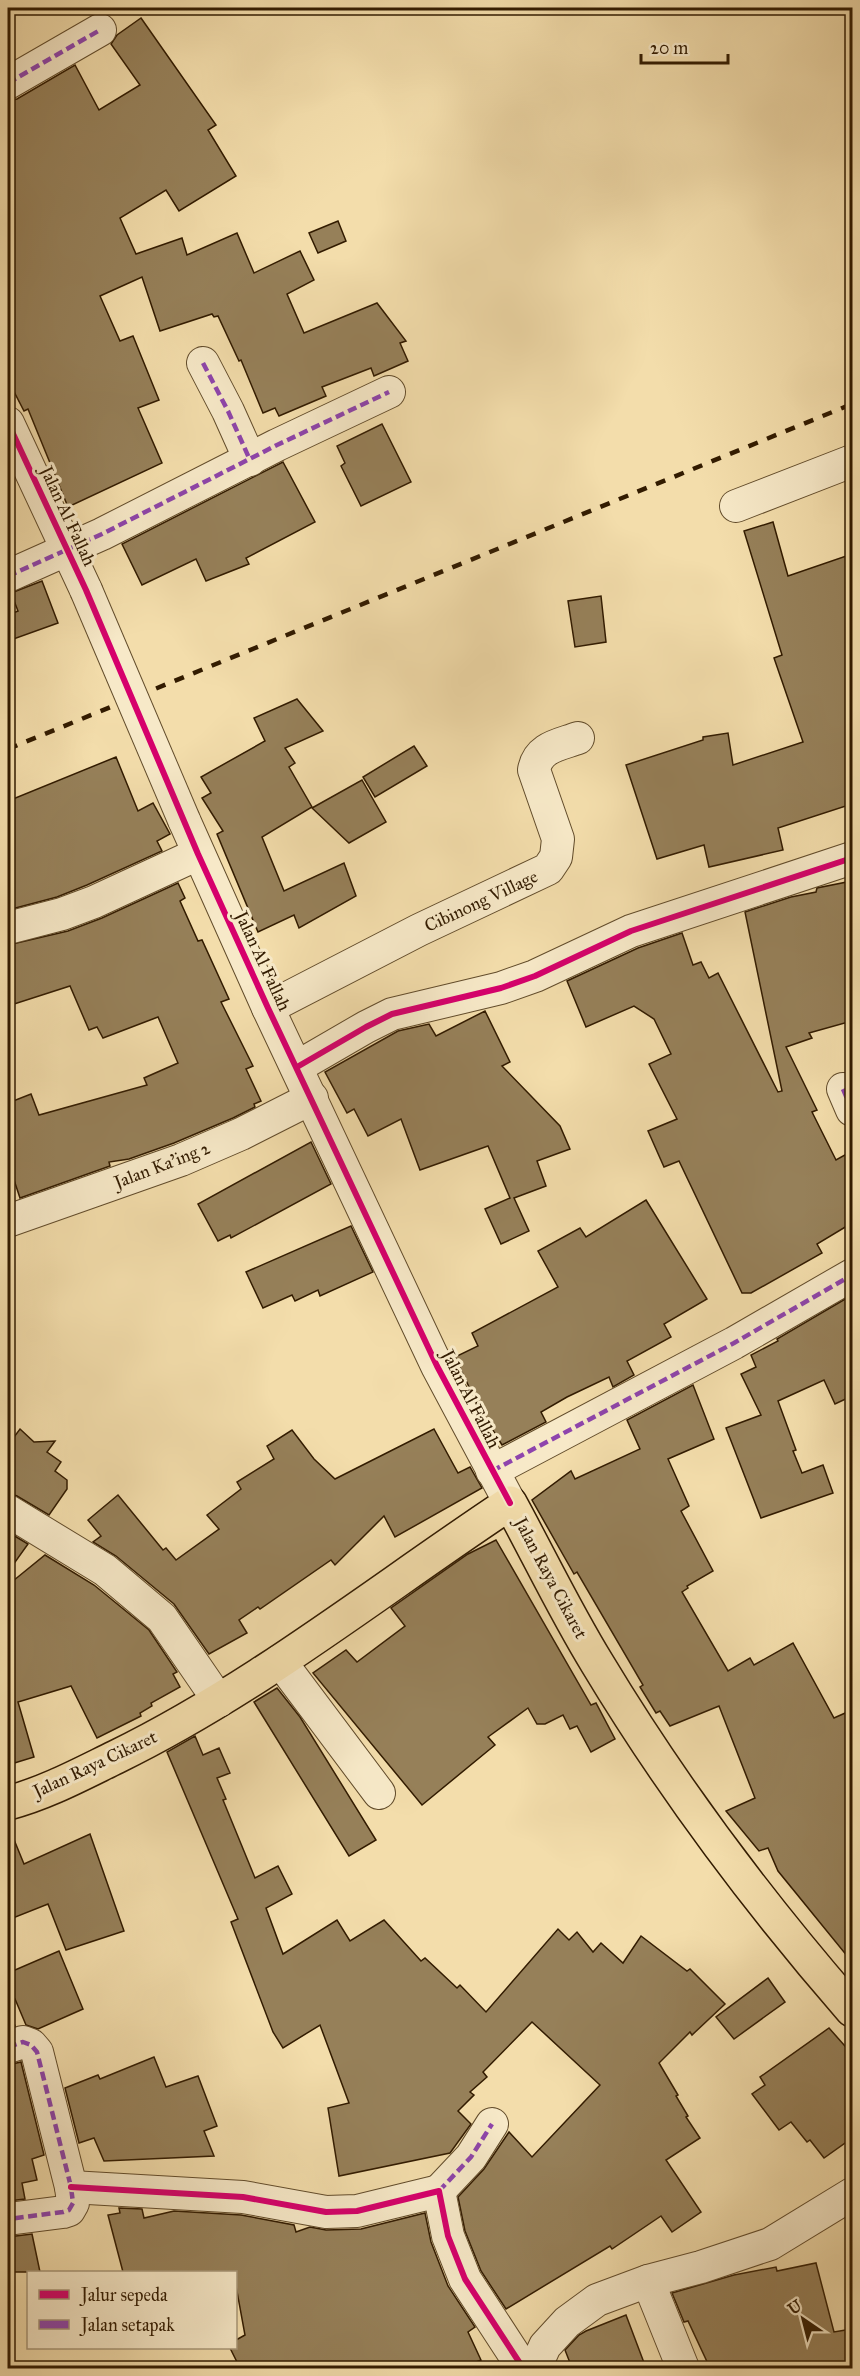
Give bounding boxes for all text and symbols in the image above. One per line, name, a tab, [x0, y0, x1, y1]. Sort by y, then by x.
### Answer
scale bar	[641, 27, 728, 65]
text: 20 m	[650, 37, 688, 59]
street label: Jalan Al Fallah	[34, 461, 101, 570]
street label: Cibinong Village	[421, 865, 542, 938]
street label: Jalan Al Fallah	[229, 906, 296, 1015]
street label: Jalan Ka'ing 2	[109, 1137, 214, 1195]
street label: Jalan Al Fallah	[435, 1344, 505, 1452]
street label: Jalan Raya Cikaret	[508, 1512, 592, 1643]
street label: Jalan Raya Cikaret	[28, 1725, 161, 1804]
legend	[27, 2271, 237, 2349]
text: Jalur sepeda	[79, 2284, 168, 2307]
north arrow	[773, 2289, 833, 2349]
text: U	[784, 2296, 806, 2319]
text: Jalan setapak	[79, 2314, 175, 2337]

